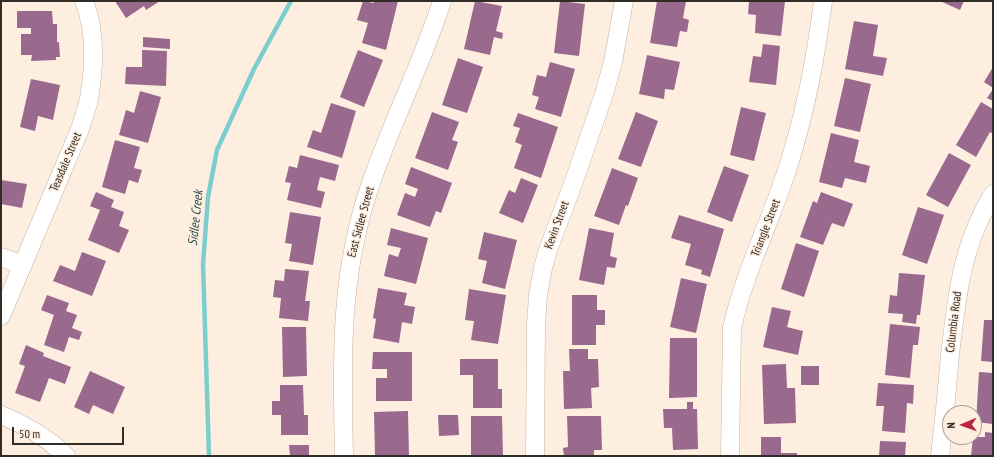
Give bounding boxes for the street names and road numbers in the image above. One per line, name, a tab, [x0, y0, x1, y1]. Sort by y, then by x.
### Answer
street label: Teasdale Street	[47, 130, 85, 194]
street label: East Sidlee Street	[345, 185, 377, 259]
street label: Triangle Street	[748, 197, 784, 259]
street label: Kevin Street	[542, 199, 572, 251]
street label: Columbia Road	[943, 290, 965, 354]

